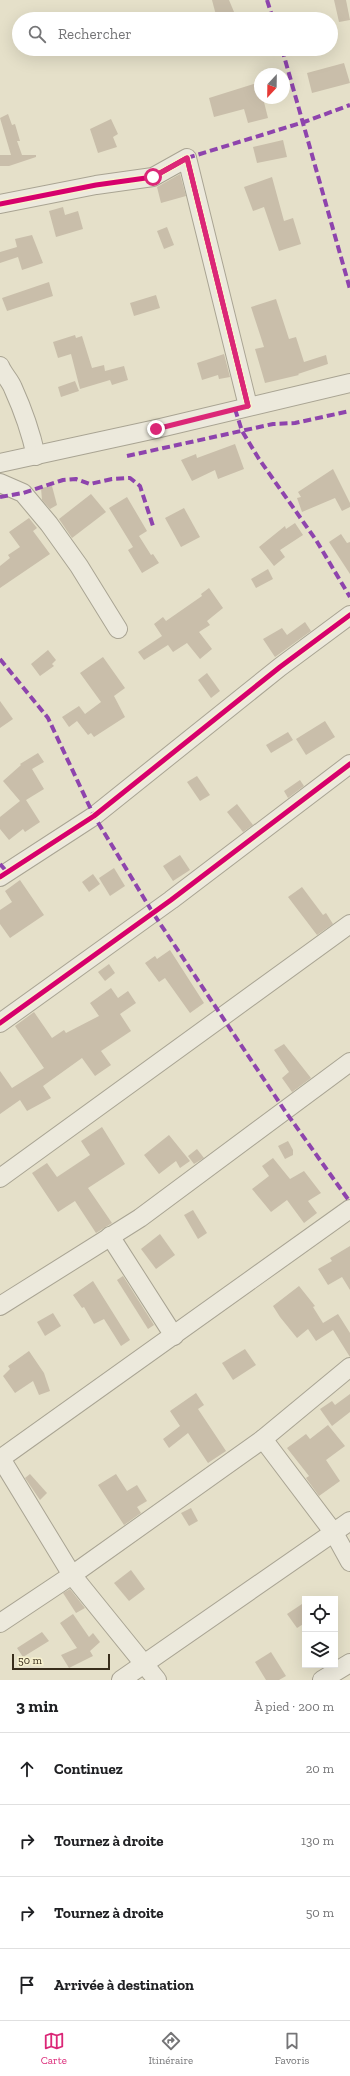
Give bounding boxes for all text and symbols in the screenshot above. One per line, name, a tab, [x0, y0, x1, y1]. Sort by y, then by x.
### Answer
search box	[12, 12, 338, 56]
icon: search	[26, 23, 48, 45]
text: Rechercher	[58, 25, 132, 43]
north arrow	[254, 68, 290, 104]
route start	[144, 168, 162, 186]
route end	[147, 420, 165, 438]
map controls	[302, 1596, 338, 1668]
button: locate	[302, 1596, 338, 1632]
button: layers	[302, 1632, 338, 1668]
scale bar	[12, 1652, 110, 1671]
text: 50 m	[18, 1654, 42, 1667]
text: 3 min	[16, 1696, 58, 1716]
text: À pied · 200 m	[254, 1699, 334, 1714]
icon: ahead	[16, 1758, 38, 1780]
text: Continuez	[54, 1760, 123, 1778]
text: 20 m	[306, 1761, 334, 1776]
icon: right	[16, 1830, 38, 1852]
text: Tournez à droite	[54, 1832, 164, 1850]
text: 130 m	[301, 1833, 334, 1848]
icon: right	[16, 1902, 38, 1924]
text: Tournez à droite	[54, 1904, 164, 1922]
text: 50 m	[306, 1905, 334, 1920]
icon: arrive	[16, 1974, 38, 1996]
text: Arrivée à destination	[54, 1976, 194, 1994]
tab: Carte	[41, 2030, 67, 2067]
tab: Itinéraire	[148, 2030, 193, 2067]
tab: Favoris	[275, 2030, 309, 2067]

